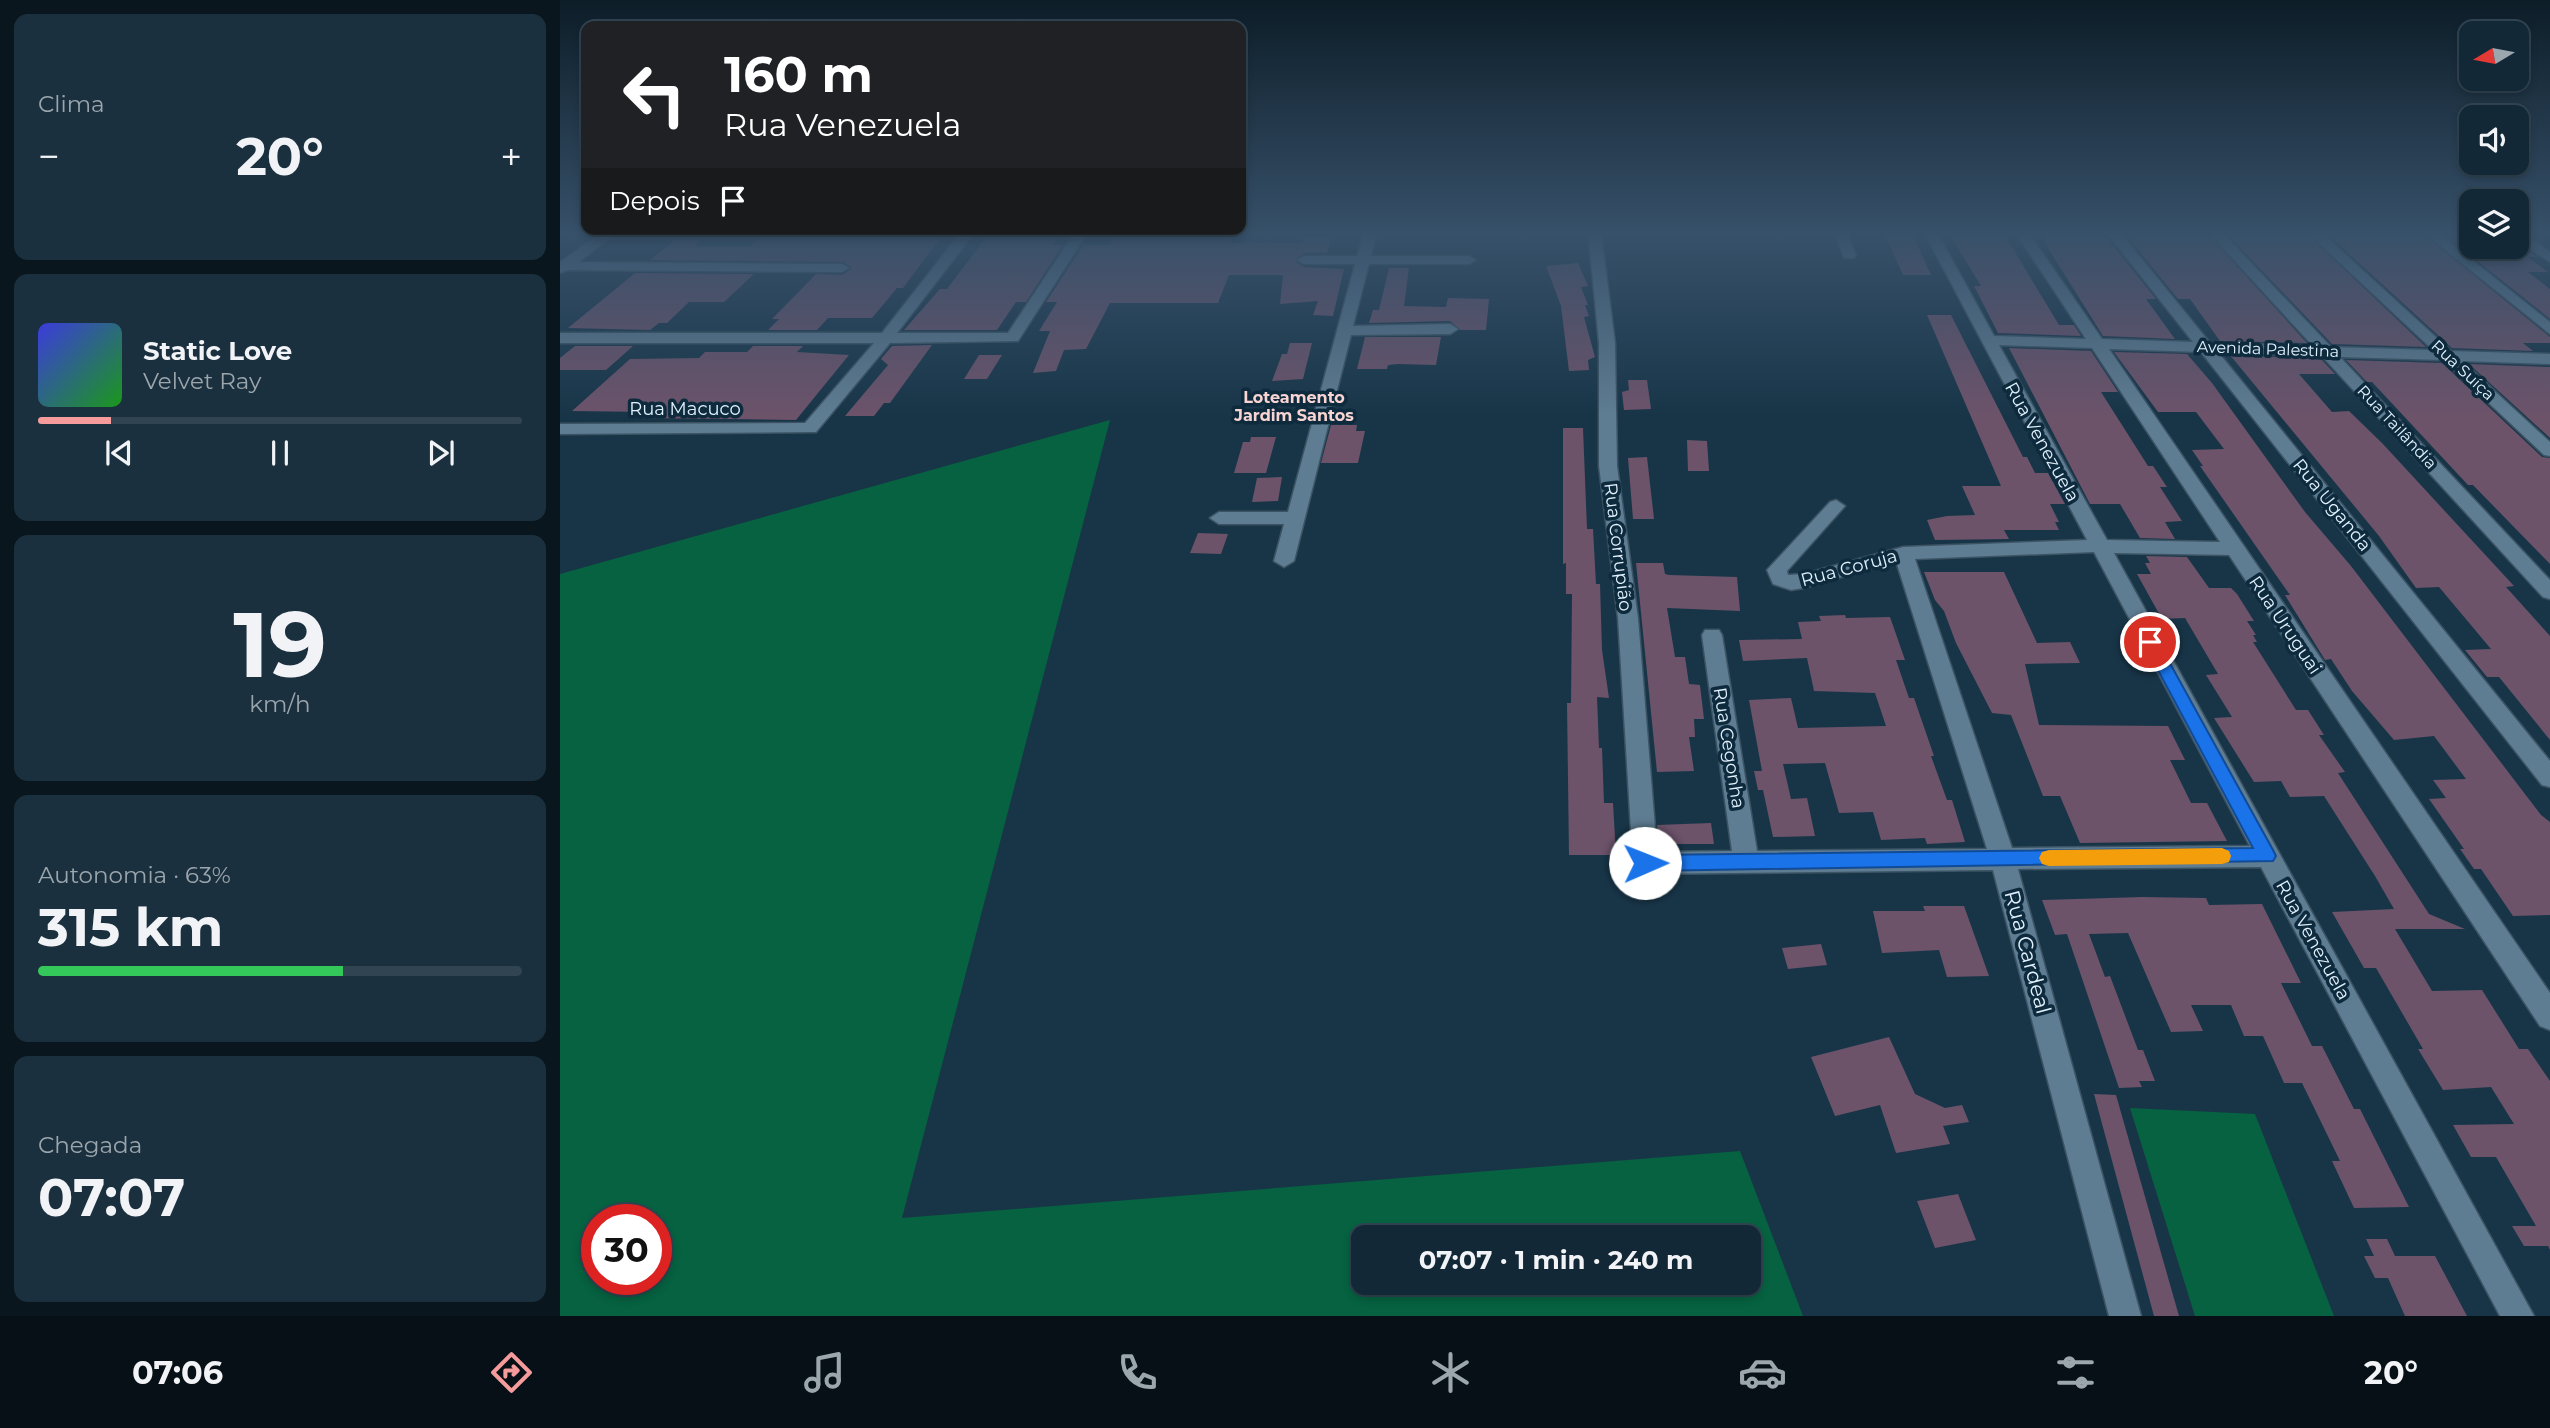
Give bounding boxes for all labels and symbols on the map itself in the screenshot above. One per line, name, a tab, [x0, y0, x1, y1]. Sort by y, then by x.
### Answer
north arrow	[2459, 21, 2529, 91]
street label: Rua Suíça	[2428, 336, 2498, 404]
street label: Avenida Palestina	[2197, 337, 2339, 361]
street label: Rua Venezuela	[2000, 378, 2084, 506]
street label: Rua Tailândia	[2353, 381, 2441, 473]
district label: Loteamento Jardim Santos	[1233, 388, 1354, 425]
street label: Rua Macuco	[629, 398, 741, 420]
street label: Rua Uganda	[2288, 454, 2376, 556]
street label: Rua Corrupião	[1599, 481, 1637, 613]
street label: Rua Coruja	[1798, 545, 1900, 591]
street label: Rua Uruguai	[2244, 572, 2326, 678]
pin	[2120, 612, 2180, 672]
street label: Rua Cegonha	[1709, 686, 1749, 810]
position arrow	[1608, 826, 1682, 900]
street label: Rua Venezuela	[2271, 876, 2355, 1004]
street label: Rua Cardeal	[1999, 887, 2057, 1017]
speed limit sign: 30	[581, 1204, 672, 1295]

